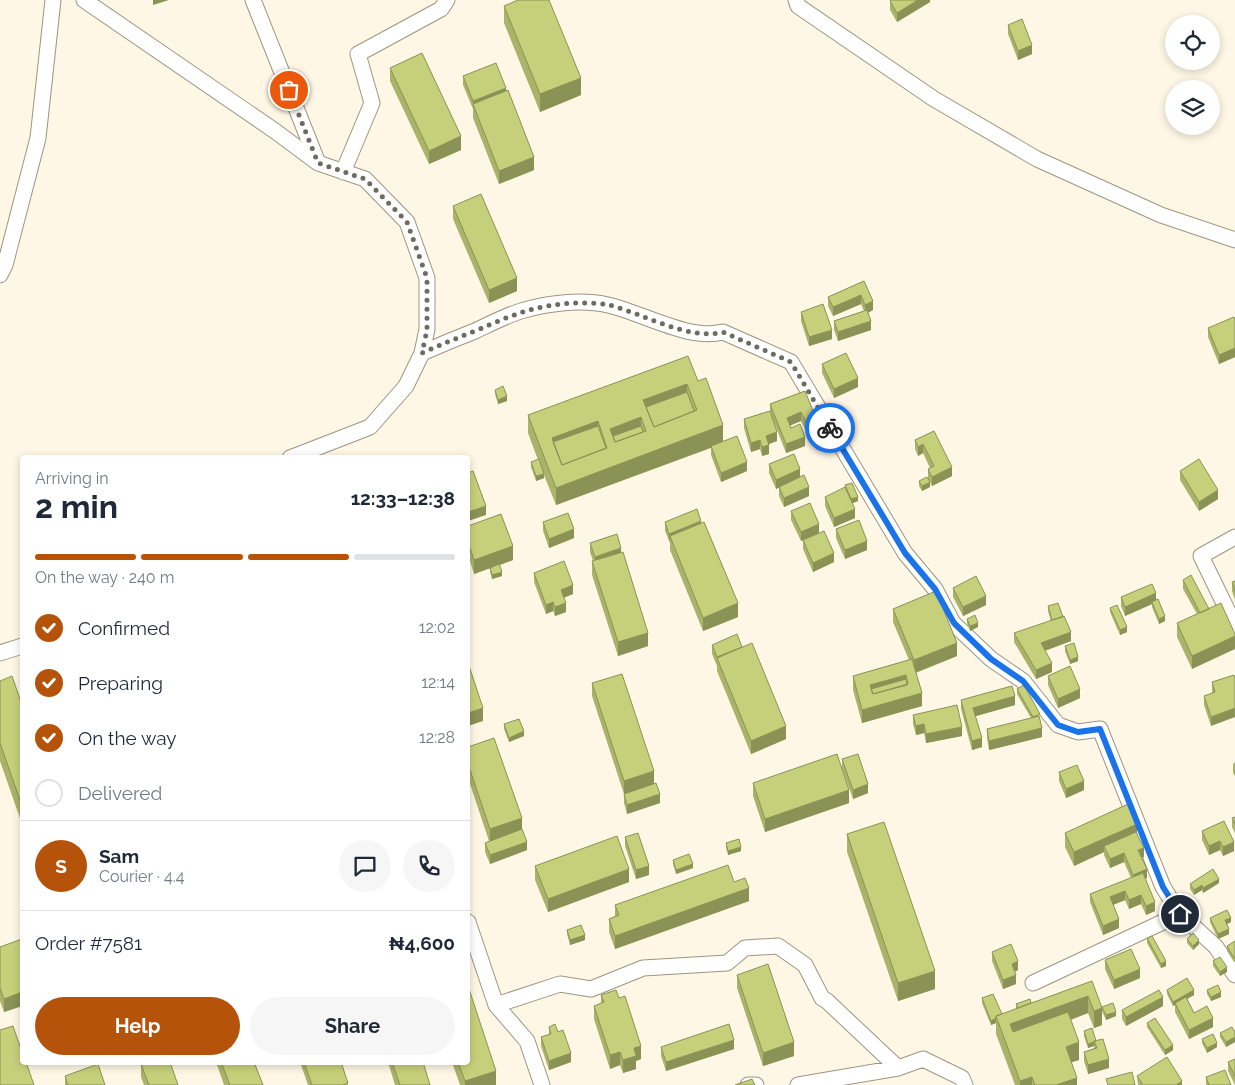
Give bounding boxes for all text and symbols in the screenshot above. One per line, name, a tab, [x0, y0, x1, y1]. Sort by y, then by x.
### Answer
map controls	[1165, 15, 1220, 135]
button: locate	[1165, 15, 1220, 70]
pin	[268, 69, 310, 111]
icon: bag	[275, 76, 303, 104]
button: layers	[1165, 80, 1220, 135]
courier	[805, 403, 855, 453]
icon: bike	[816, 414, 844, 442]
text: Arriving in	[35, 469, 109, 488]
text: 12:33–12:38	[351, 487, 455, 509]
text: 2 min	[35, 488, 118, 525]
text: On the way · 240 m	[35, 568, 174, 587]
icon: check	[35, 614, 63, 642]
text: Confirmed	[78, 617, 170, 639]
text: 12:02	[419, 618, 455, 637]
icon: check	[35, 669, 63, 697]
text: Preparing	[78, 672, 163, 694]
text: 12:14	[421, 673, 455, 692]
icon: check	[35, 724, 63, 752]
text: On the way	[78, 727, 177, 749]
text: 12:28	[419, 728, 455, 747]
text: Delivered	[78, 782, 162, 804]
button: chat	[339, 840, 391, 892]
button: phone	[403, 840, 455, 892]
text: Sam	[99, 845, 139, 867]
text: S	[55, 855, 67, 877]
text: Courier · 4.4	[99, 867, 184, 886]
pin	[1159, 893, 1201, 935]
icon: home	[1166, 900, 1194, 928]
text: Order #7581	[35, 932, 142, 954]
text: ₦4,600	[389, 932, 455, 954]
button: Help	[35, 997, 240, 1055]
button: Share	[250, 997, 455, 1055]

